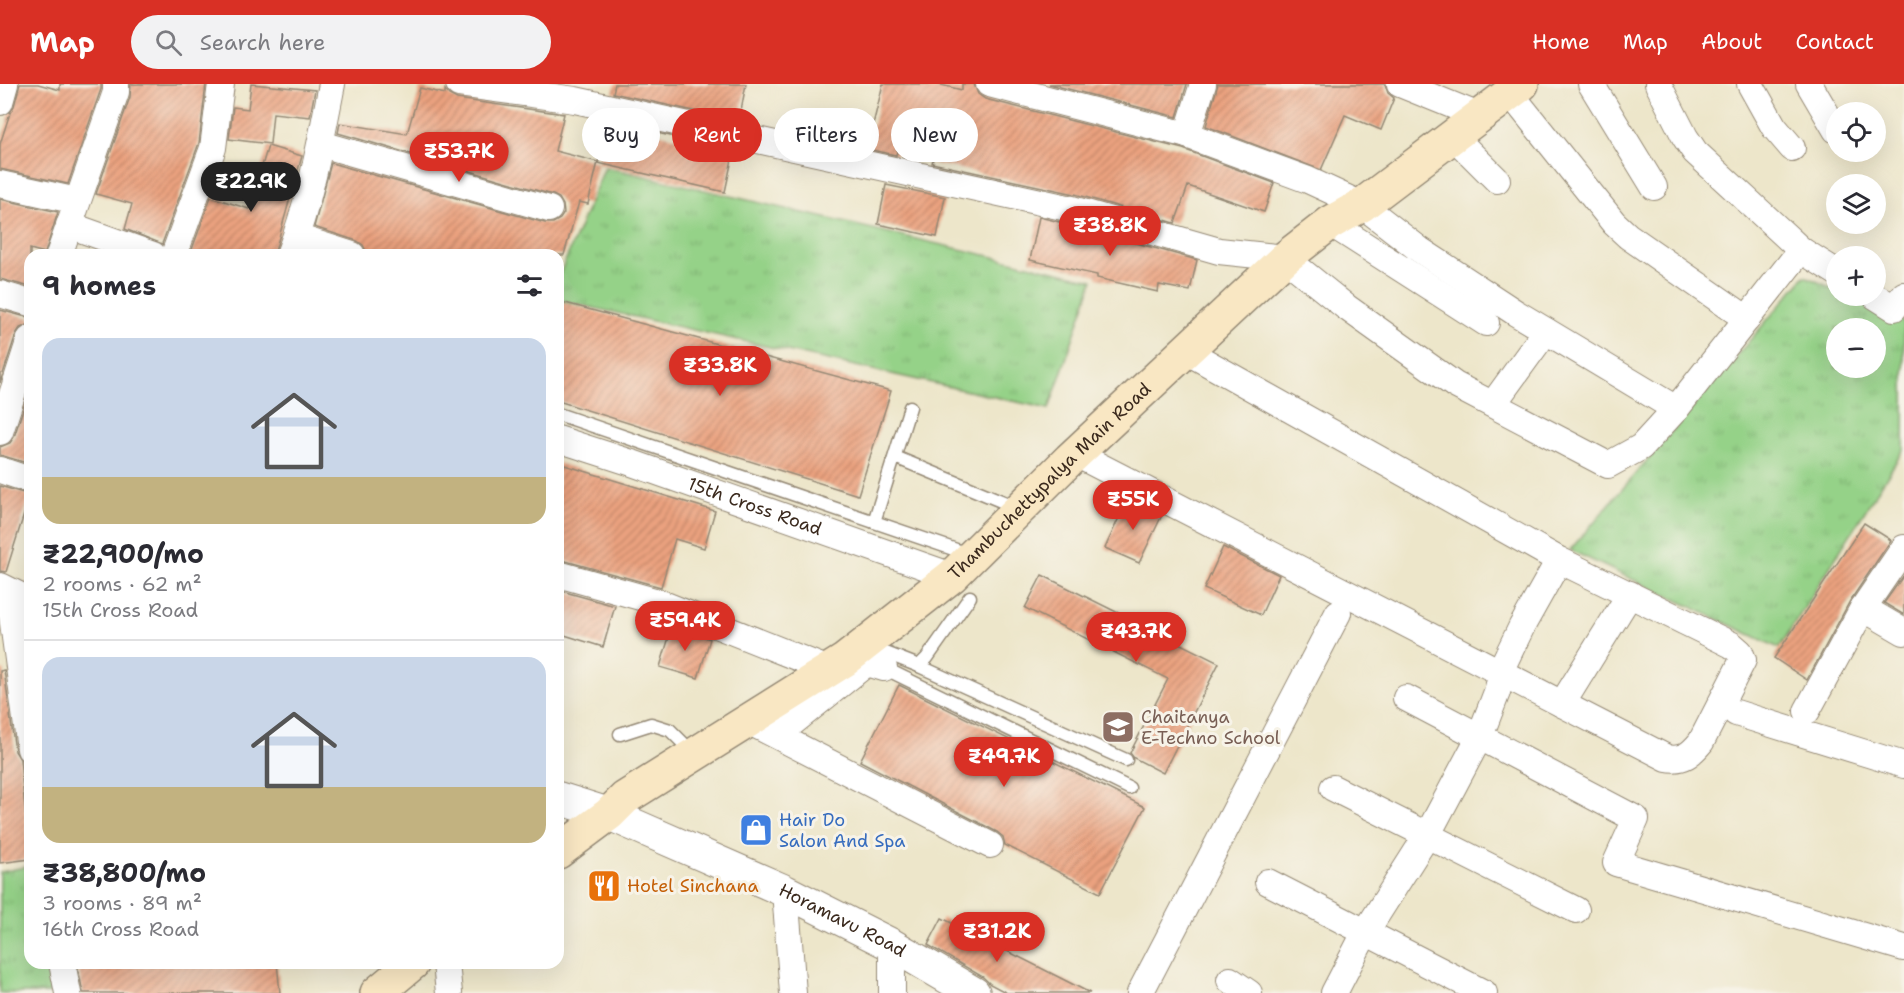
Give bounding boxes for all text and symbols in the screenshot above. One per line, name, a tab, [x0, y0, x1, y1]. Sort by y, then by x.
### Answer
search box	[131, 15, 551, 69]
text: Map	[30, 23, 95, 61]
icon: search	[152, 26, 185, 59]
text: Search here	[200, 28, 325, 57]
text: Home	[1532, 28, 1590, 56]
text: Map	[1623, 28, 1668, 56]
text: About	[1701, 28, 1762, 56]
text: Contact	[1795, 28, 1874, 56]
map controls	[1826, 102, 1886, 378]
button: locate	[1826, 102, 1886, 162]
chip: Buy	[582, 108, 660, 162]
chip: Rent	[672, 108, 762, 162]
chip: Filters	[774, 108, 879, 162]
chip: New	[891, 108, 978, 162]
pin: ₹53.7K	[410, 132, 508, 183]
text: ₹53.7K	[424, 138, 494, 164]
pin: ₹22.9K	[202, 162, 300, 213]
text: ₹22.9K	[215, 168, 287, 194]
button: layers	[1826, 174, 1886, 234]
pin: ₹38.8K	[1061, 206, 1159, 257]
text: ₹38.8K	[1073, 212, 1147, 238]
button: +	[1826, 246, 1886, 306]
text: 9 homes	[42, 268, 156, 303]
icon: filters	[513, 269, 546, 302]
button: −	[1826, 318, 1886, 378]
pin: ₹33.8K	[671, 346, 769, 397]
text: ₹33.8K	[683, 352, 757, 378]
icon: home	[240, 377, 348, 485]
street label: Thambuchettypalya Main Road	[943, 377, 1156, 585]
street label: 15th Cross Road	[684, 472, 825, 541]
pin: ₹55K	[1097, 480, 1169, 531]
text: ₹55K	[1107, 486, 1159, 512]
text: ₹22,900/mo	[42, 536, 204, 571]
text: 2 rooms · 62 m²	[42, 571, 202, 597]
text: 15th Cross Road	[42, 597, 198, 623]
pin: ₹59.4K	[636, 601, 734, 652]
text: ₹59.4K	[649, 607, 721, 633]
pin: ₹43.7K	[1087, 612, 1185, 663]
text: ₹43.7K	[1100, 618, 1172, 644]
icon: home	[240, 696, 348, 804]
place label: Chaitanya E-Techno School	[1141, 705, 1281, 750]
school or university icon: Chaitanya E-Techno School	[1100, 709, 1136, 745]
pin: ₹49.7K	[955, 737, 1053, 788]
text: ₹49.7K	[968, 743, 1040, 769]
place label: Hair Do Salon And Spa	[779, 808, 906, 853]
shop icon: Hair Do Salon And Spa	[738, 812, 774, 848]
text: ₹38,800/mo	[42, 855, 206, 890]
restaurant icon: Hotel Sinchana	[586, 868, 622, 904]
place label: Hotel Sinchana	[627, 874, 759, 898]
street label: Horamavu Road	[775, 878, 911, 963]
text: 3 rooms · 89 m²	[42, 890, 202, 916]
pin: ₹31.2K	[948, 912, 1046, 963]
text: 16th Cross Road	[42, 916, 199, 942]
text: ₹31.2K	[963, 918, 1031, 944]

